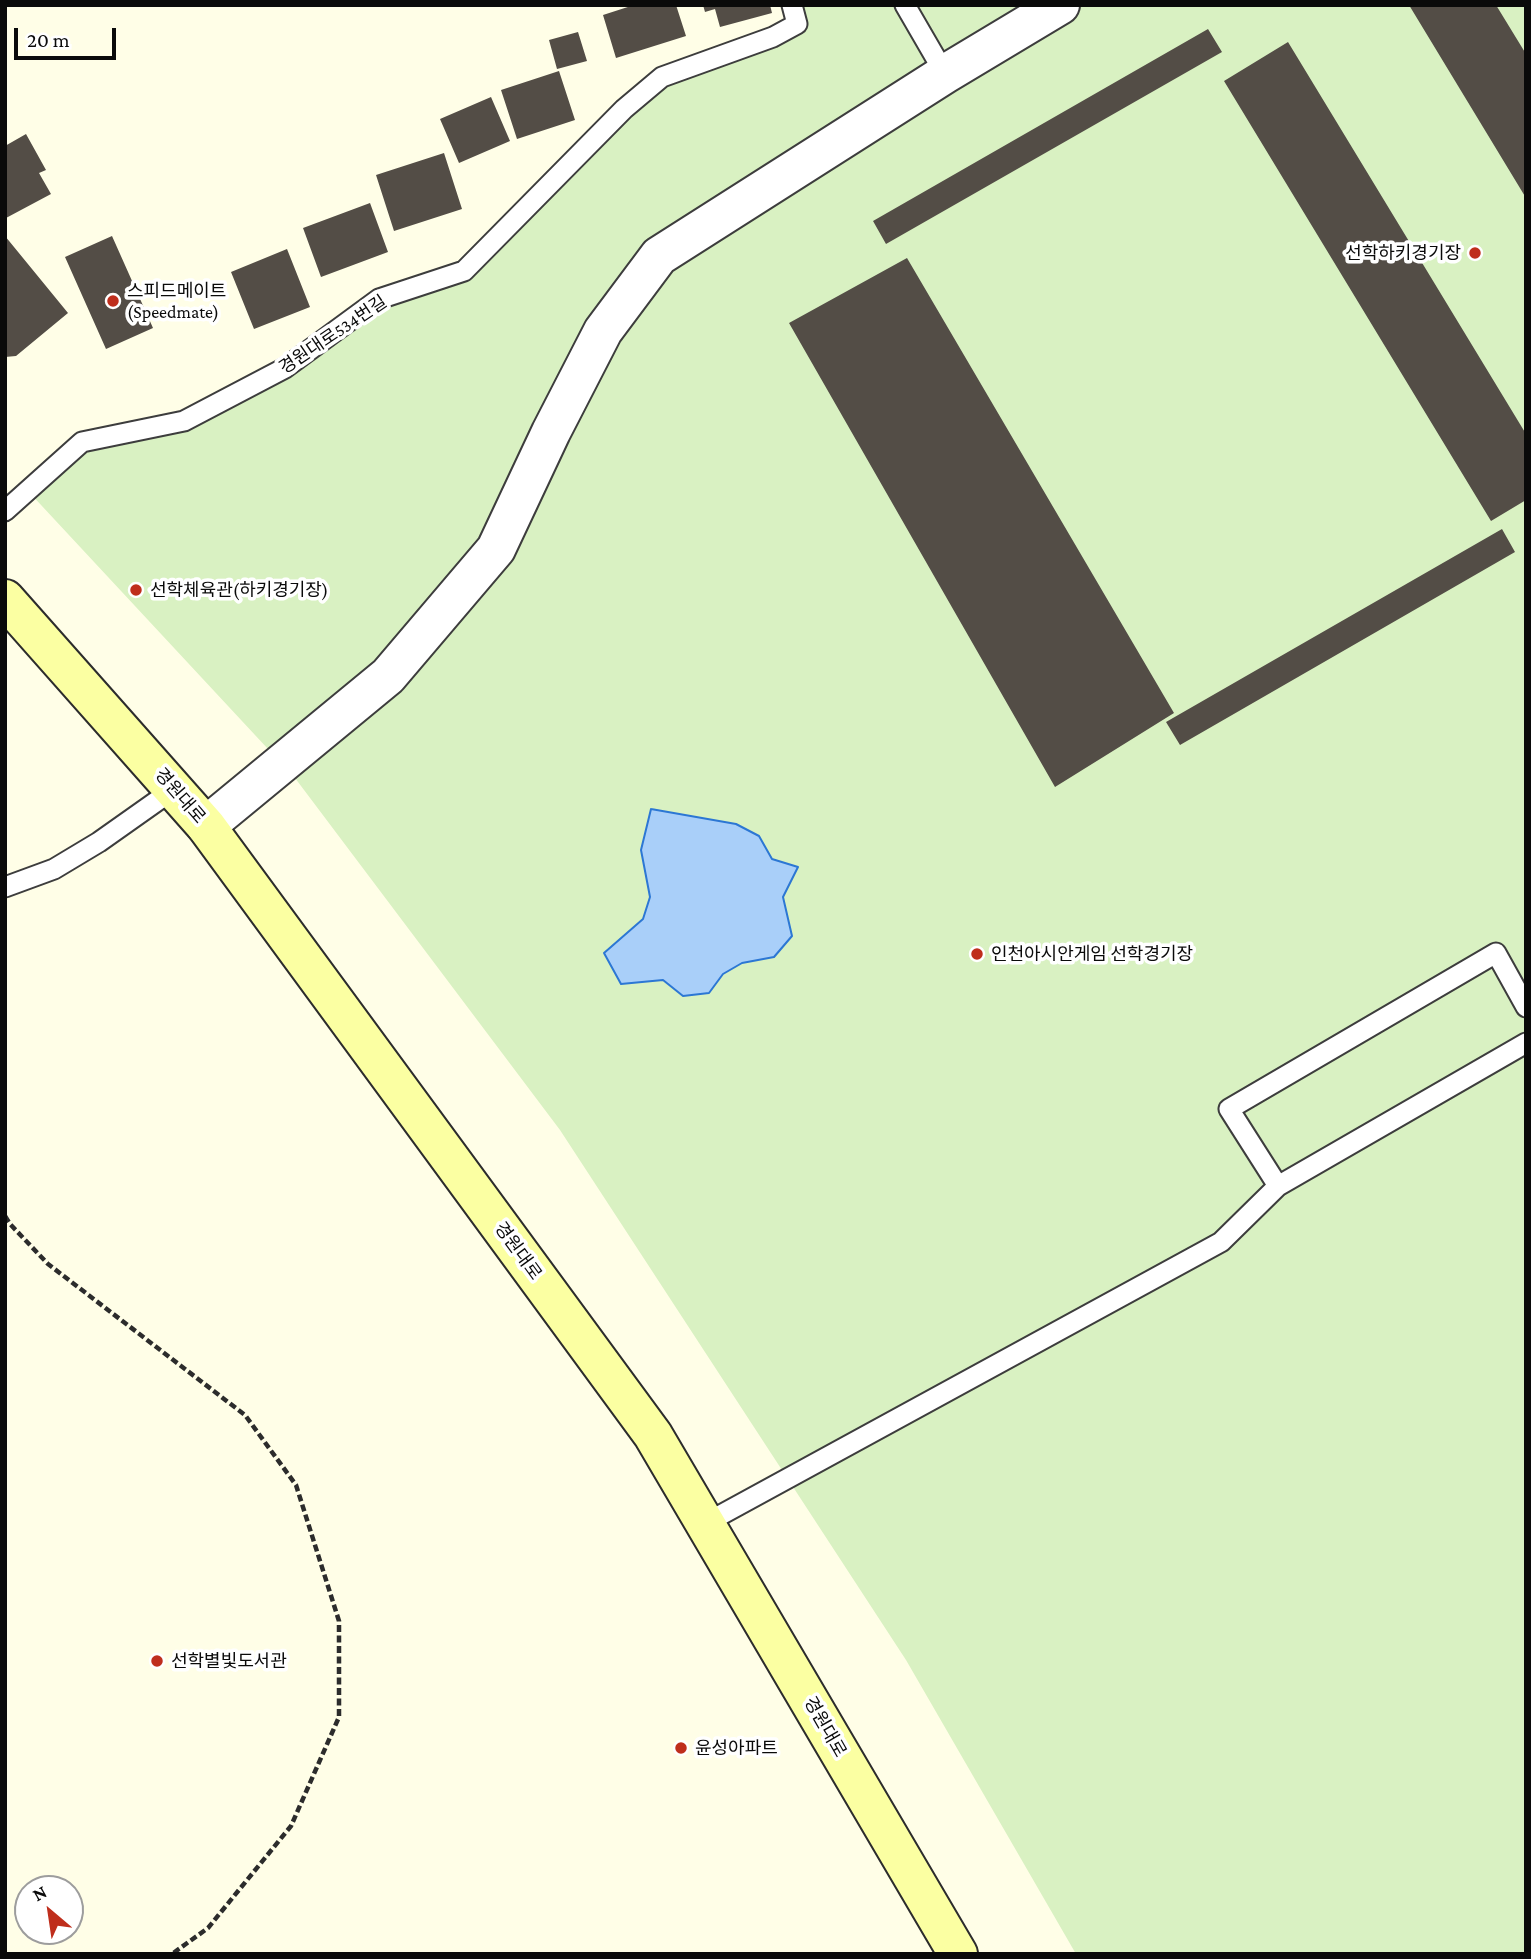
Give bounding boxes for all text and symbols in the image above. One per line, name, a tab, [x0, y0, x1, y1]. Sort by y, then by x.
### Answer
scale bar	[18, 14, 119, 58]
text: 20 m	[27, 28, 70, 52]
place label: 선학하키경기장	[1345, 242, 1461, 264]
marker: 선학하키경기장	[1467, 245, 1483, 261]
place label: 스피드메이트 (Speedmate)	[127, 280, 226, 322]
street label: 경원대로534번길	[275, 291, 391, 379]
marker: 스피드메이트 (Speedmate)	[105, 293, 121, 309]
place label: 선학체육관(하키경기장)	[150, 579, 328, 601]
marker: 선학체육관(하키경기장)	[128, 582, 144, 598]
street label: 경원대로	[150, 764, 210, 828]
place label: 인천아시안게임 선학경기장	[991, 943, 1193, 965]
marker: 인천아시안게임 선학경기장	[969, 946, 985, 962]
street label: 경원대로	[490, 1218, 546, 1284]
place label: 선학별빛도서관	[171, 1650, 287, 1672]
marker: 선학별빛도서관	[149, 1653, 165, 1669]
street label: 경원대로	[799, 1693, 851, 1761]
place label: 윤성아파트	[695, 1737, 778, 1759]
marker: 윤성아파트	[673, 1740, 689, 1756]
north arrow	[14, 1875, 84, 1945]
text: N	[29, 1881, 50, 1905]

